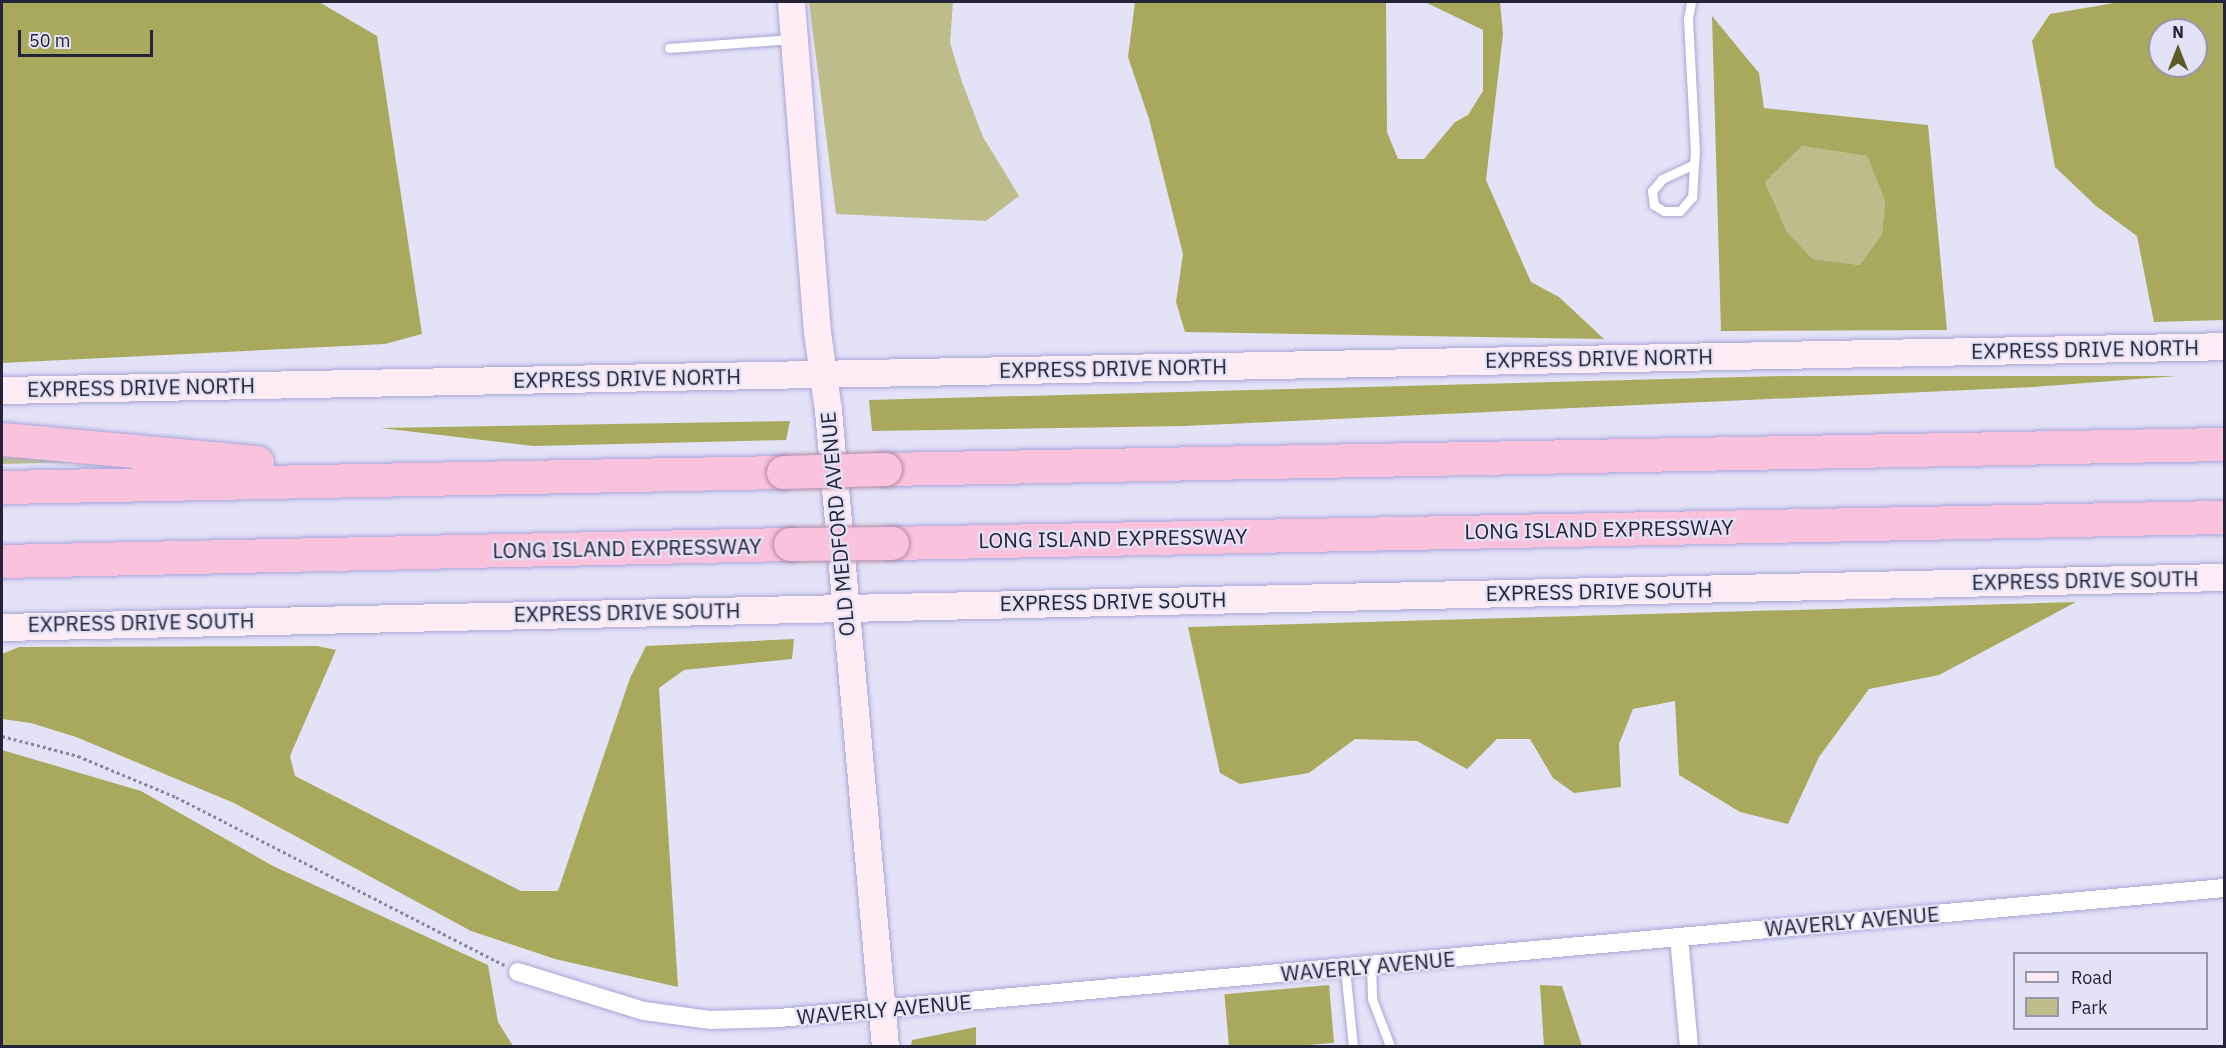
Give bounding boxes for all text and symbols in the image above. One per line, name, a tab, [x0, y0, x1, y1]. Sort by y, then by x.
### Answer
scale bar	[21, 18, 156, 56]
north arrow	[2148, 18, 2208, 78]
text: N	[2172, 22, 2184, 42]
text: 50 m	[29, 29, 71, 52]
street label: EXPRESS DRIVE NORTH	[1971, 334, 2199, 364]
street label: EXPRESS DRIVE NORTH	[1485, 343, 1713, 373]
street label: EXPRESS DRIVE NORTH	[999, 353, 1227, 383]
street label: EXPRESS DRIVE NORTH	[513, 363, 741, 393]
street label: EXPRESS DRIVE NORTH	[27, 372, 255, 402]
street label: OLD MEDFORD AVENUE	[815, 411, 859, 637]
street label: LONG ISLAND EXPRESSWAY	[1464, 514, 1734, 544]
street label: LONG ISLAND EXPRESSWAY	[978, 523, 1248, 553]
street label: LONG ISLAND EXPRESSWAY	[492, 533, 762, 563]
street label: EXPRESS DRIVE SOUTH	[1971, 565, 2199, 595]
street label: EXPRESS DRIVE SOUTH	[1485, 576, 1713, 606]
street label: EXPRESS DRIVE SOUTH	[999, 586, 1227, 616]
street label: EXPRESS DRIVE SOUTH	[513, 597, 741, 627]
street label: EXPRESS DRIVE SOUTH	[27, 607, 255, 637]
street label: WAVERLY AVENUE	[1764, 901, 1940, 941]
street label: WAVERLY AVENUE	[1280, 946, 1456, 986]
legend	[2013, 952, 2208, 1030]
text: Road	[2071, 966, 2112, 989]
street label: WAVERLY AVENUE	[796, 989, 972, 1029]
text: Park	[2071, 996, 2107, 1019]

